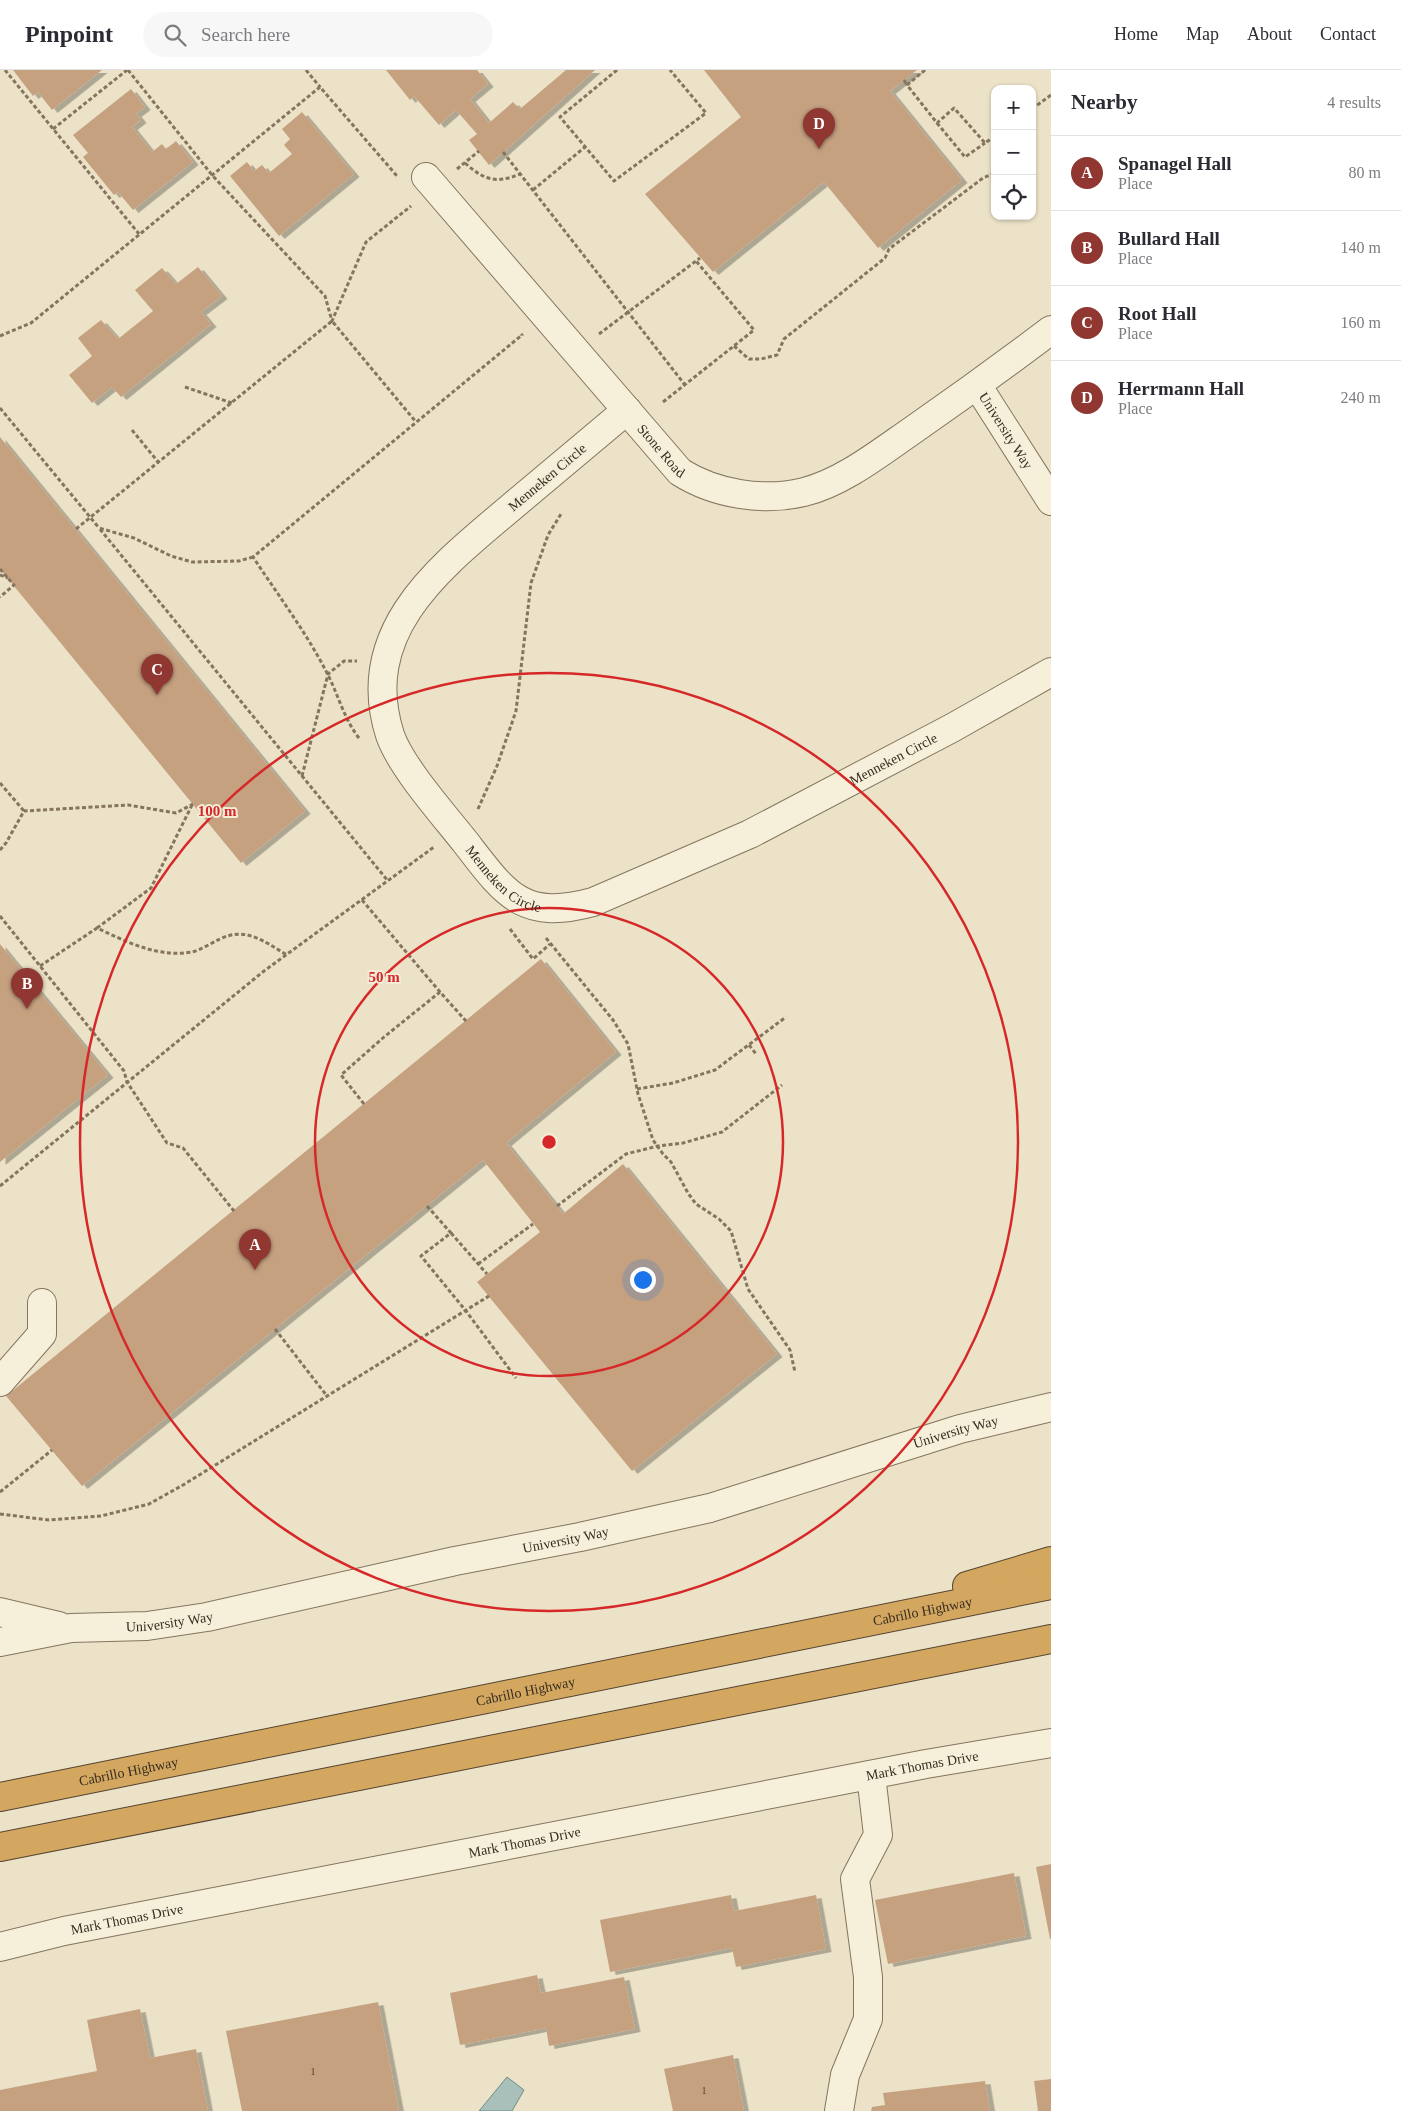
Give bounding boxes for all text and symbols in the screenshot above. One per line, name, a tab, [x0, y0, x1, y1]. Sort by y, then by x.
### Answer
search box	[143, 12, 493, 57]
text: Pinpoint	[25, 21, 113, 47]
icon: search	[161, 21, 189, 49]
text: Search here	[201, 24, 290, 45]
text: Home	[1114, 24, 1158, 44]
text: Map	[1186, 24, 1219, 44]
text: About	[1247, 24, 1292, 44]
text: Contact	[1320, 24, 1376, 44]
map controls	[991, 85, 1036, 220]
button: +	[991, 85, 1036, 130]
text: Nearby	[1071, 90, 1138, 114]
text: 4 results	[1327, 94, 1381, 111]
pin: D	[803, 108, 835, 149]
button: −	[991, 130, 1036, 175]
text: Spanagel Hall	[1118, 153, 1232, 174]
text: A	[1081, 164, 1093, 181]
text: 80 m	[1349, 164, 1381, 181]
button: locate	[991, 175, 1036, 220]
text: Place	[1118, 175, 1153, 192]
text: Bullard Hall	[1118, 228, 1220, 249]
text: B	[1082, 239, 1092, 256]
text: 140 m	[1341, 239, 1381, 256]
text: Place	[1118, 250, 1153, 267]
text: Root Hall	[1118, 303, 1197, 324]
text: C	[1081, 314, 1093, 331]
text: 160 m	[1341, 314, 1381, 331]
text: Place	[1118, 325, 1153, 342]
text: Herrmann Hall	[1118, 378, 1244, 399]
text: D	[1081, 389, 1093, 406]
text: 240 m	[1341, 389, 1381, 406]
street label: University Way	[976, 390, 1036, 472]
text: Place	[1118, 400, 1153, 417]
street label: Stone Road	[634, 421, 687, 481]
street label: Menneken Circle	[505, 441, 589, 514]
pin: C	[141, 654, 173, 695]
street label: Menneken Circle	[847, 730, 940, 788]
text: 100 m	[198, 803, 237, 819]
street label: Menneken Circle	[463, 843, 542, 915]
pin: B	[11, 968, 43, 1009]
text: 50 m	[368, 969, 400, 985]
centre of rings	[540, 1133, 558, 1151]
pin: A	[239, 1229, 271, 1270]
your location	[630, 1267, 656, 1293]
street label: University Way	[911, 1413, 1000, 1451]
street label: University Way	[521, 1524, 610, 1556]
street label: Cabrillo Highway	[872, 1594, 973, 1629]
street label: University Way	[126, 1609, 214, 1635]
street label: Cabrillo Highway	[475, 1674, 576, 1709]
street label: Mark Thomas Drive	[865, 1748, 980, 1783]
street label: Cabrillo Highway	[78, 1754, 179, 1789]
street label: Mark Thomas Drive	[467, 1824, 582, 1861]
street label: Mark Thomas Drive	[70, 1901, 184, 1938]
house number: 1	[310, 2065, 316, 2077]
house number: 1	[701, 2084, 707, 2096]

